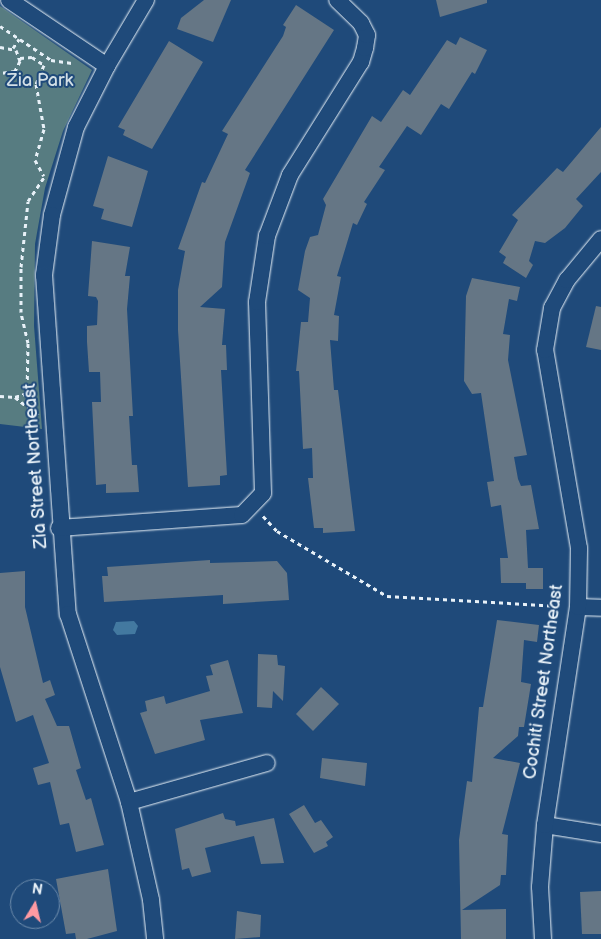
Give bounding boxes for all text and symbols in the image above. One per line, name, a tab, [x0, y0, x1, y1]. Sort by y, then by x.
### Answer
park label: Zia Park	[7, 70, 73, 92]
street label: Zia Street Northeast	[19, 383, 53, 549]
street label: Cochiti Street Northeast	[520, 583, 568, 781]
north arrow	[10, 879, 60, 929]
text: N	[31, 880, 44, 899]

